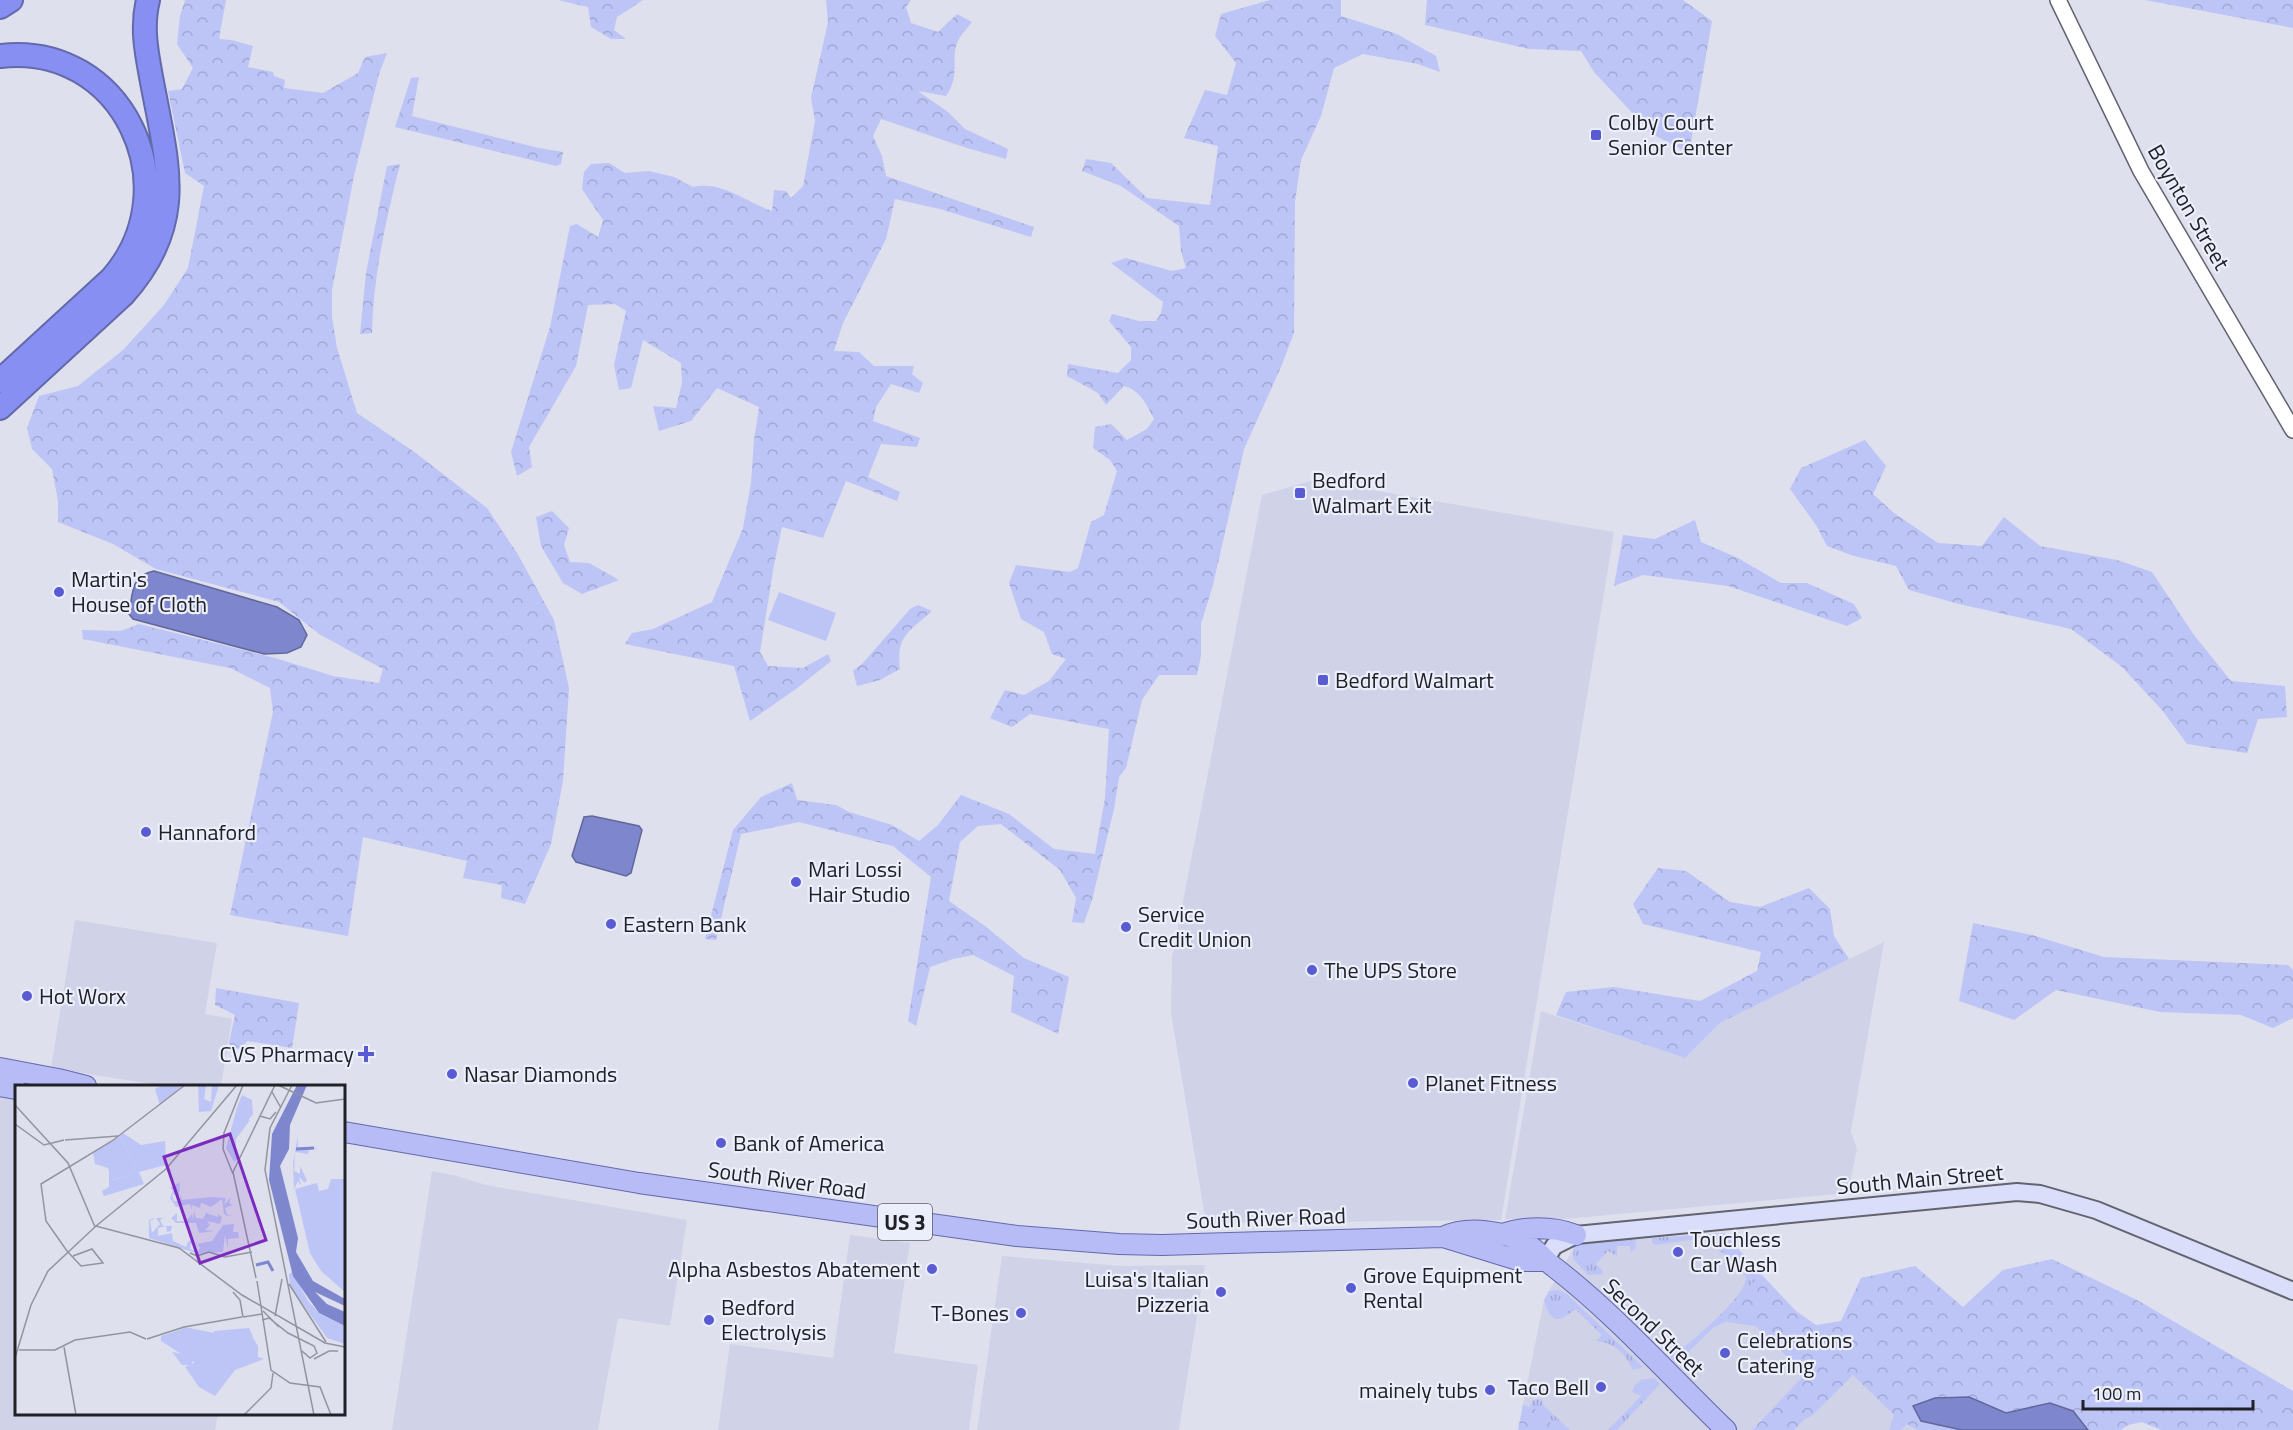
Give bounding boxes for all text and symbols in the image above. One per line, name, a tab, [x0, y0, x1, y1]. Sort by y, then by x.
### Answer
place label: Colby Court Senior Center	[1608, 105, 1733, 164]
marker: Colby Court Senior Center	[1589, 128, 1603, 142]
street label: Boynton Street	[2139, 138, 2239, 276]
place label: Bedford Walmart Exit	[1312, 463, 1432, 522]
marker: Bedford Walmart Exit	[1293, 486, 1307, 500]
place label: Martin's House of Cloth	[71, 562, 207, 621]
marker: Martin's House of Cloth	[52, 585, 66, 599]
place label: Bedford Walmart	[1335, 663, 1494, 697]
marker: Bedford Walmart	[1316, 673, 1330, 687]
place label: Hannaford	[158, 815, 256, 849]
marker: Hannaford	[139, 825, 153, 839]
place label: Mari Lossi Hair Studio	[808, 852, 910, 911]
marker: Mari Lossi Hair Studio	[789, 875, 803, 889]
place label: Service Credit Union	[1138, 897, 1252, 956]
place label: Eastern Bank	[623, 907, 747, 941]
marker: Eastern Bank	[604, 917, 618, 931]
marker: Service Credit Union	[1119, 920, 1133, 934]
place label: The UPS Store	[1324, 953, 1457, 987]
marker: The UPS Store	[1305, 963, 1319, 977]
place label: Hot Worx	[39, 979, 126, 1013]
marker: Hot Worx	[20, 989, 34, 1003]
place label: CVS Pharmacy	[220, 1037, 354, 1071]
marker: CVS Pharmacy	[359, 1047, 373, 1061]
place label: Nasar Diamonds	[464, 1057, 617, 1091]
place label: Planet Fitness	[1425, 1066, 1557, 1100]
marker: Nasar Diamonds	[445, 1067, 459, 1081]
marker: Planet Fitness	[1406, 1076, 1420, 1090]
inset map	[15, 1085, 345, 1415]
place label: Bank of America	[733, 1126, 884, 1160]
marker: Bank of America	[714, 1136, 728, 1150]
street label: South River Road	[706, 1152, 868, 1208]
street label: South Main Street	[1835, 1155, 2005, 1203]
street label: South River Road	[1186, 1198, 1346, 1238]
road number: US 3	[878, 1204, 932, 1240]
place label: Touchless Car Wash	[1690, 1222, 1781, 1281]
marker: Touchless Car Wash	[1671, 1245, 1685, 1259]
place label: Alpha Asbestos Abatement	[668, 1252, 920, 1286]
place label: Grove Equipment Rental	[1363, 1258, 1523, 1317]
marker: Alpha Asbestos Abatement	[925, 1262, 939, 1276]
place label: Luisa's Italian Pizzeria	[1084, 1262, 1209, 1321]
street label: Second Street	[1596, 1270, 1712, 1384]
marker: Grove Equipment Rental	[1344, 1281, 1358, 1295]
marker: Luisa's Italian Pizzeria	[1214, 1285, 1228, 1299]
place label: Bedford Electrolysis	[721, 1290, 827, 1349]
place label: T-Bones	[931, 1296, 1009, 1330]
marker: T-Bones	[1014, 1306, 1028, 1320]
marker: Bedford Electrolysis	[702, 1313, 716, 1327]
place label: Celebrations Catering	[1737, 1323, 1852, 1382]
marker: Celebrations Catering	[1718, 1346, 1732, 1360]
place label: Taco Bell	[1508, 1370, 1589, 1404]
place label: mainely tubs	[1359, 1373, 1478, 1407]
scale bar	[2083, 1373, 2252, 1411]
marker: Taco Bell	[1594, 1380, 1608, 1394]
text: 100 m	[2092, 1380, 2141, 1407]
marker: mainely tubs	[1483, 1383, 1497, 1397]

